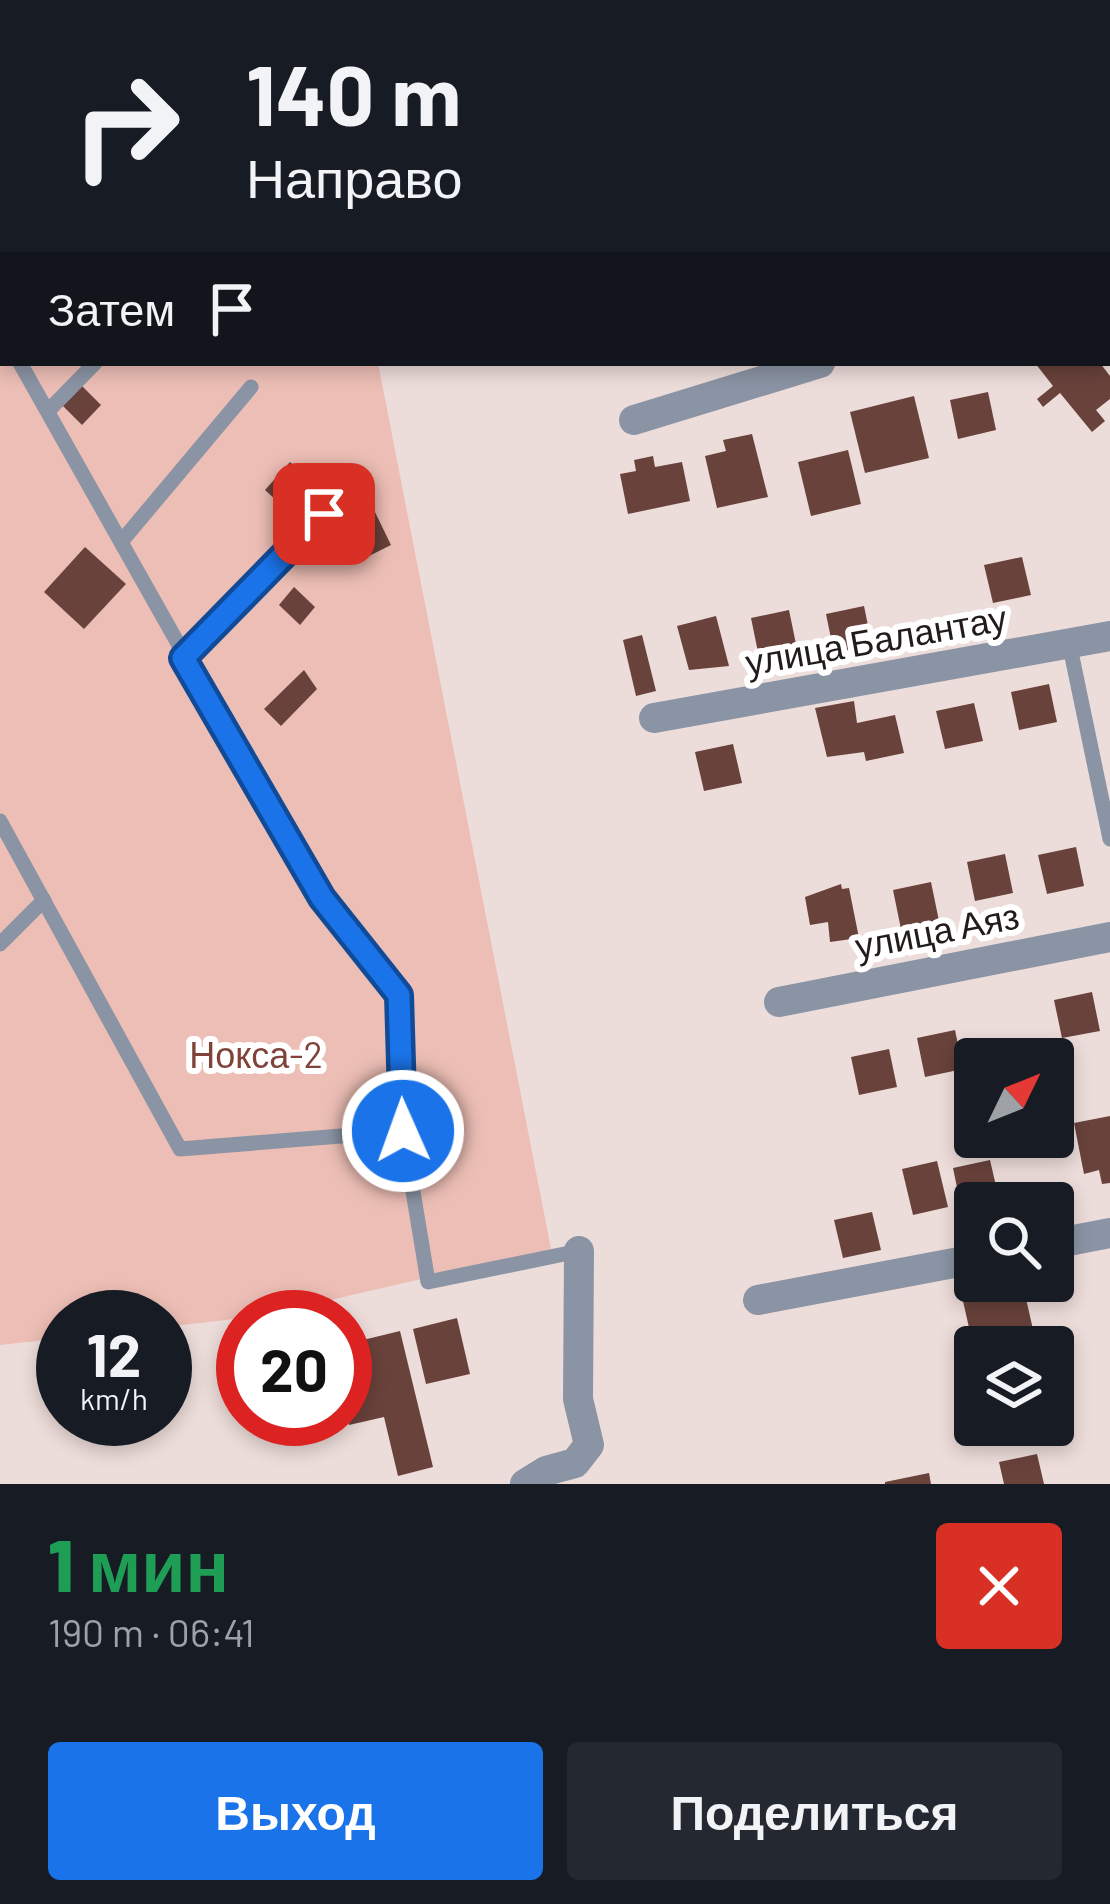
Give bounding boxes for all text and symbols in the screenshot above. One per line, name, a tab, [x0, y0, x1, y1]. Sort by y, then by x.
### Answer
text: 140 m	[246, 42, 461, 143]
icon: right	[48, 48, 204, 204]
text: Направо	[246, 144, 462, 209]
icon: arrive	[199, 276, 265, 342]
text: Затем	[48, 281, 175, 335]
pin	[273, 463, 375, 565]
icon: arrive	[291, 481, 357, 547]
street label: улица Балантау	[742, 594, 1010, 684]
street label: улица Аяз	[851, 893, 1023, 967]
park label: Нокса-2	[189, 1032, 323, 1075]
north arrow	[954, 1038, 1074, 1158]
map controls	[954, 1038, 1074, 1446]
position arrow	[340, 1068, 466, 1194]
button: search	[954, 1182, 1074, 1302]
speed limit sign: 20	[216, 1290, 372, 1446]
text: 12	[87, 1317, 141, 1389]
button: layers	[954, 1326, 1074, 1446]
text: km/h	[80, 1380, 148, 1416]
text: 1 мин	[48, 1520, 229, 1606]
button: close	[936, 1523, 1062, 1649]
text: 190 m · 06:41	[48, 1608, 255, 1655]
button: Выход	[48, 1742, 543, 1880]
button: Поделиться	[567, 1742, 1062, 1880]

